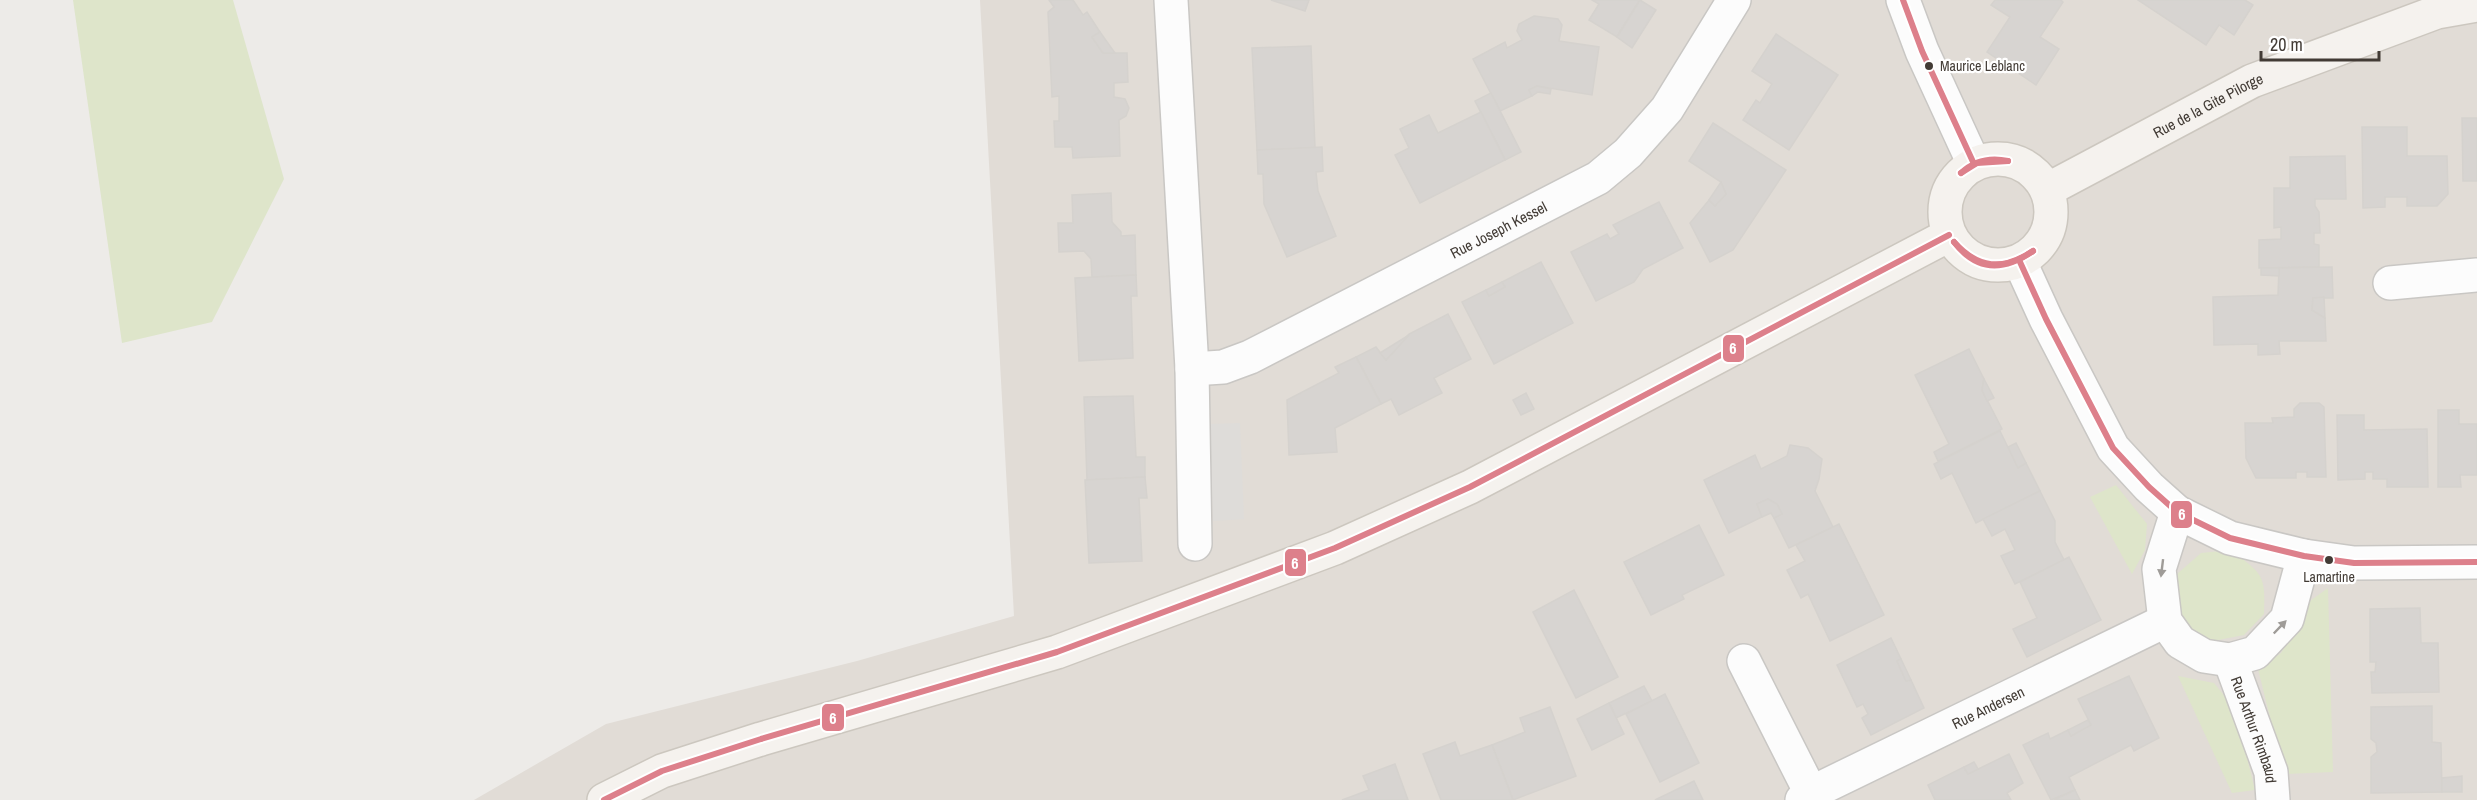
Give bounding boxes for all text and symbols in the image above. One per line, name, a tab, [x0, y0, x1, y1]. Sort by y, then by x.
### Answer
scale bar	[2261, 24, 2380, 62]
text: 20 m	[2270, 32, 2303, 57]
place label: Maurice Leblanc	[1940, 57, 2025, 75]
marker: Maurice Leblanc	[1923, 60, 1935, 72]
street label: Rue de la Gite Pilorge	[2149, 67, 2266, 142]
street label: Rue Joseph Kessel	[1446, 196, 1550, 263]
line badge: 6	[1722, 334, 1745, 363]
text: 6	[1729, 337, 1737, 359]
line badge: 6	[2170, 500, 2193, 529]
text: 6	[2178, 503, 2186, 525]
line badge: 6	[1284, 548, 1307, 577]
text: 6	[1291, 552, 1299, 574]
marker: Lamartine	[2323, 554, 2335, 566]
one-way arrow	[2157, 559, 2166, 578]
place label: Lamartine	[2303, 568, 2355, 586]
one-way arrow	[2272, 620, 2286, 634]
street label: Rue Arthur Rimbaud	[2226, 673, 2282, 784]
street label: Rue Andersen	[1948, 681, 2028, 734]
line badge: 6	[821, 703, 845, 732]
text: 6	[829, 707, 837, 729]

